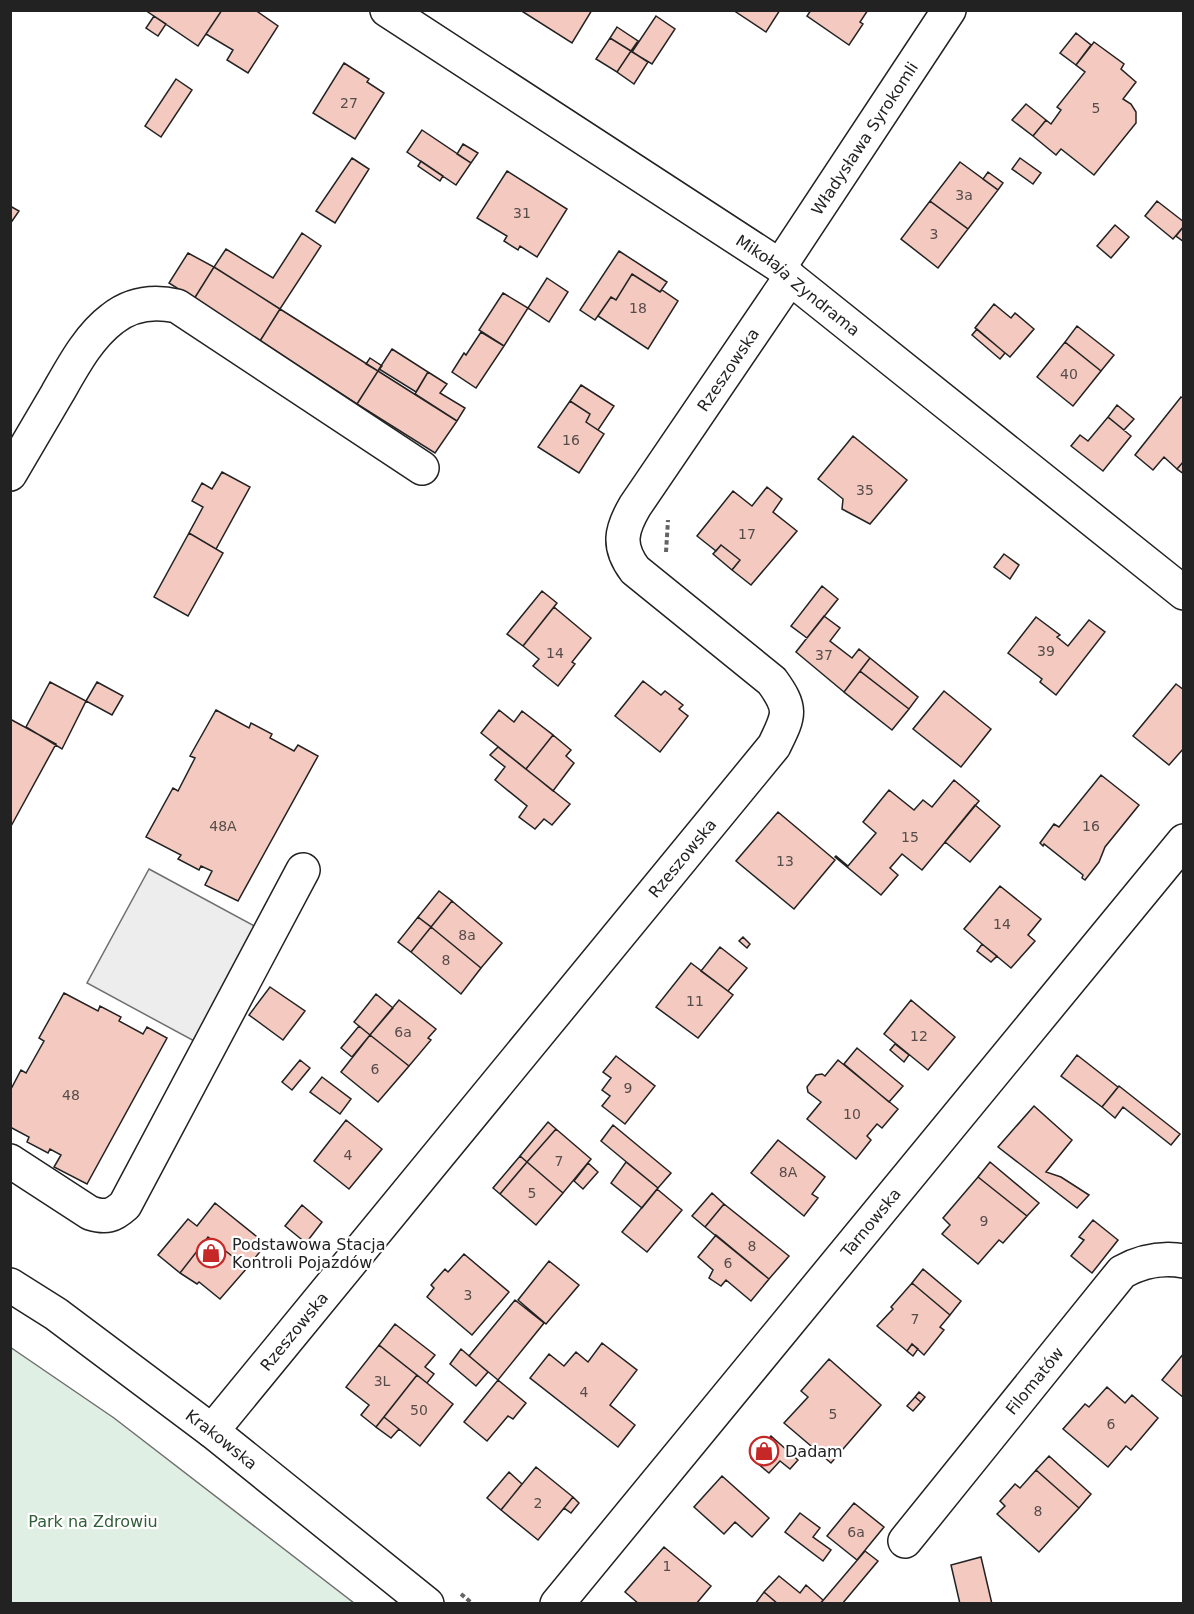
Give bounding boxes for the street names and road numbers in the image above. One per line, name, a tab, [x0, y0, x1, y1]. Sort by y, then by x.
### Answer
street label: Władysława Syrokomli	[807, 58, 922, 218]
street label: Mikołaja Zyndrama	[732, 230, 864, 340]
street label: Rzeszowska	[693, 324, 763, 415]
street label: Rzeszowska	[644, 815, 720, 901]
street label: Tarnowska	[836, 1184, 904, 1261]
street label: Rzeszowska	[256, 1288, 332, 1374]
street label: Filomatów	[1001, 1343, 1067, 1418]
street label: Krakowska	[182, 1405, 261, 1473]

